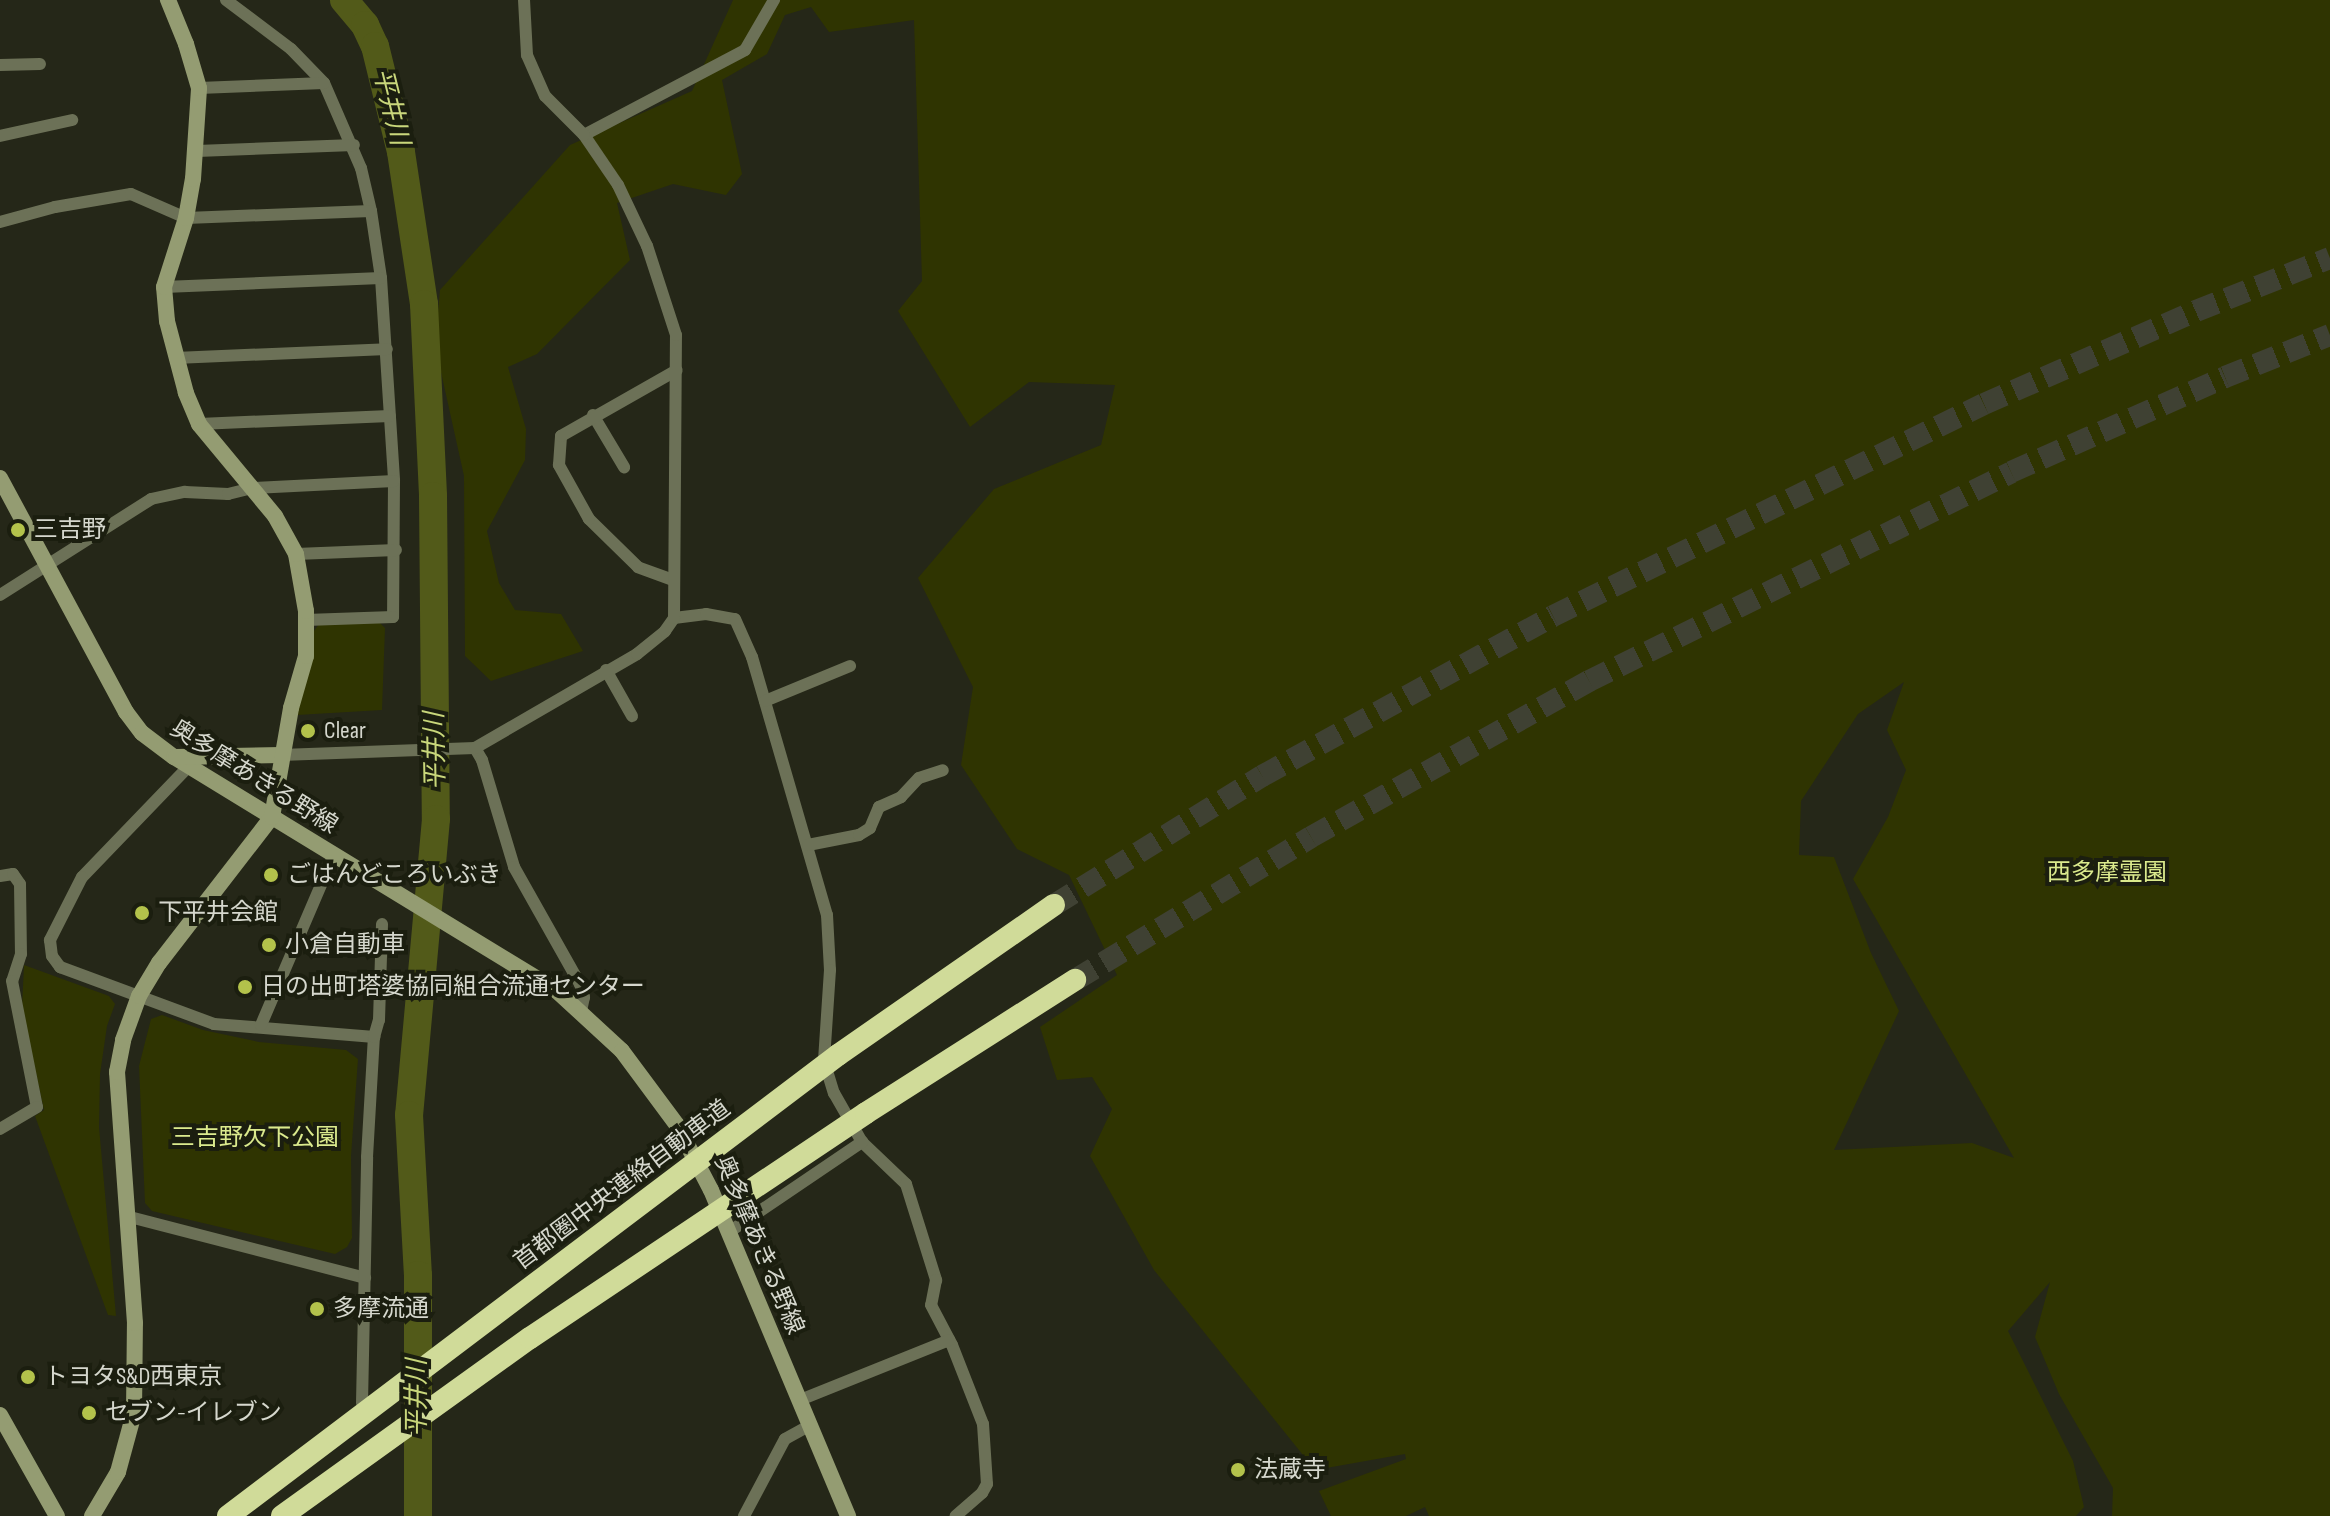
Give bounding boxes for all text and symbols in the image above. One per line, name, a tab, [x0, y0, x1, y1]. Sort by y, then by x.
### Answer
water label: 平井川	[365, 65, 415, 149]
place label: 三吉野	[34, 516, 106, 544]
marker: 三吉野	[9, 521, 27, 539]
water label: 平井川	[420, 712, 452, 790]
street label: 奥多摩あきる野線	[165, 714, 343, 840]
place label: Clear	[324, 717, 366, 745]
marker: Clear	[299, 722, 317, 740]
park label: 西多摩霊園	[2047, 859, 2167, 887]
place label: ごはんどころいぶき	[287, 861, 503, 889]
marker: ごはんどころいぶき	[262, 866, 280, 884]
place label: 下平井会館	[158, 899, 278, 927]
marker: 下平井会館	[133, 904, 151, 922]
place label: 小倉自動車	[285, 931, 405, 959]
marker: 小倉自動車	[260, 936, 278, 954]
place label: 日の出町塔婆協同組合流通センター	[261, 973, 645, 1001]
marker: 日の出町塔婆協同組合流通センター	[236, 978, 254, 996]
street label: 首都圏中央連絡自動車道	[508, 1094, 736, 1276]
park label: 三吉野欠下公園	[171, 1124, 339, 1152]
street label: 奥多摩あきる野線	[708, 1151, 810, 1339]
place label: 多摩流通	[333, 1295, 429, 1323]
marker: 多摩流通	[308, 1300, 326, 1318]
water label: 平井川	[402, 1359, 434, 1437]
place label: トヨタS&D西東京	[44, 1363, 222, 1391]
marker: トヨタS&D西東京	[19, 1368, 37, 1386]
place label: セブン-イレブン	[105, 1399, 282, 1427]
marker: セブン-イレブン	[80, 1404, 98, 1422]
place label: 法蔵寺	[1254, 1456, 1326, 1484]
marker: 法蔵寺	[1229, 1461, 1247, 1479]

